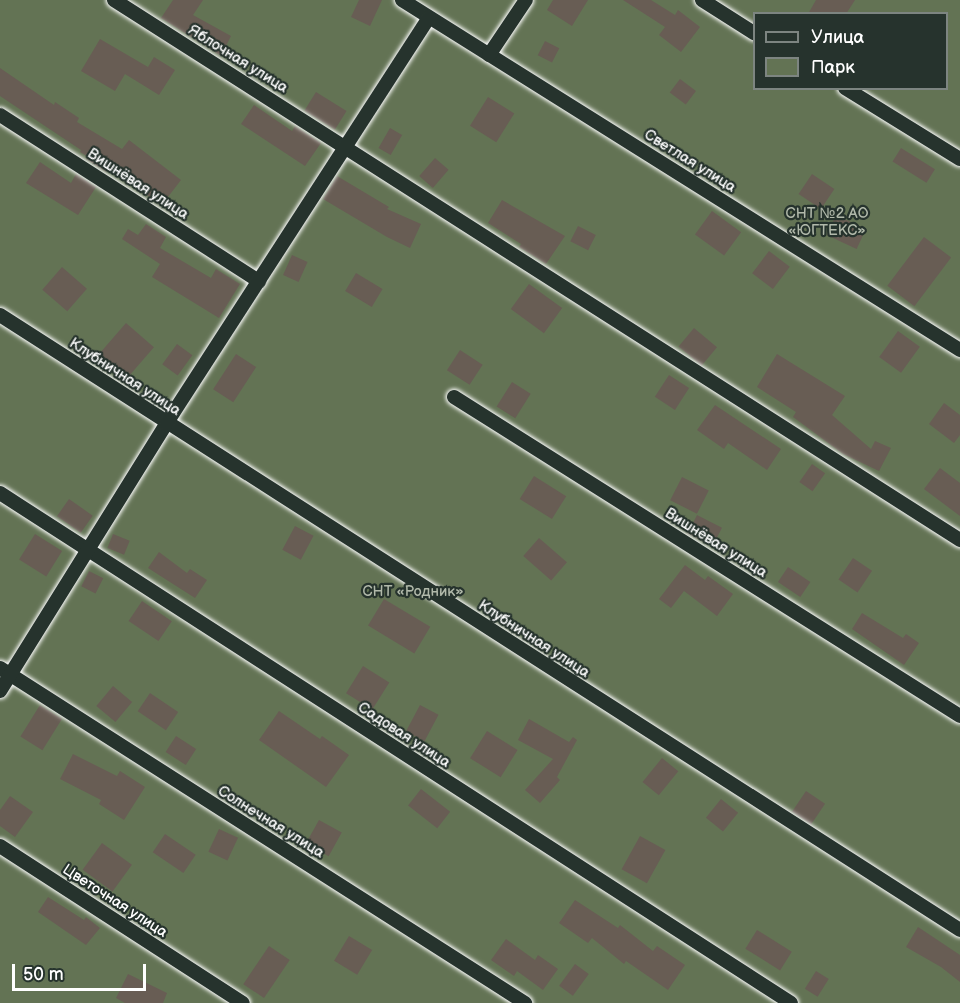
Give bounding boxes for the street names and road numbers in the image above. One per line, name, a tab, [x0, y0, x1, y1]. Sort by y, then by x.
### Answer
street label: Яблочная улица	[185, 21, 291, 97]
street label: Светлая улица	[641, 126, 739, 196]
street label: Вишнёвая улица	[84, 145, 192, 223]
street label: Клубничная улица	[66, 334, 184, 420]
street label: Вишнёвая улица	[662, 504, 770, 582]
street label: Клубничная улица	[475, 596, 593, 682]
street label: Садовая улица	[354, 698, 454, 772]
street label: Солнечная улица	[214, 782, 328, 862]
street label: Цветочная улица	[59, 860, 171, 942]

